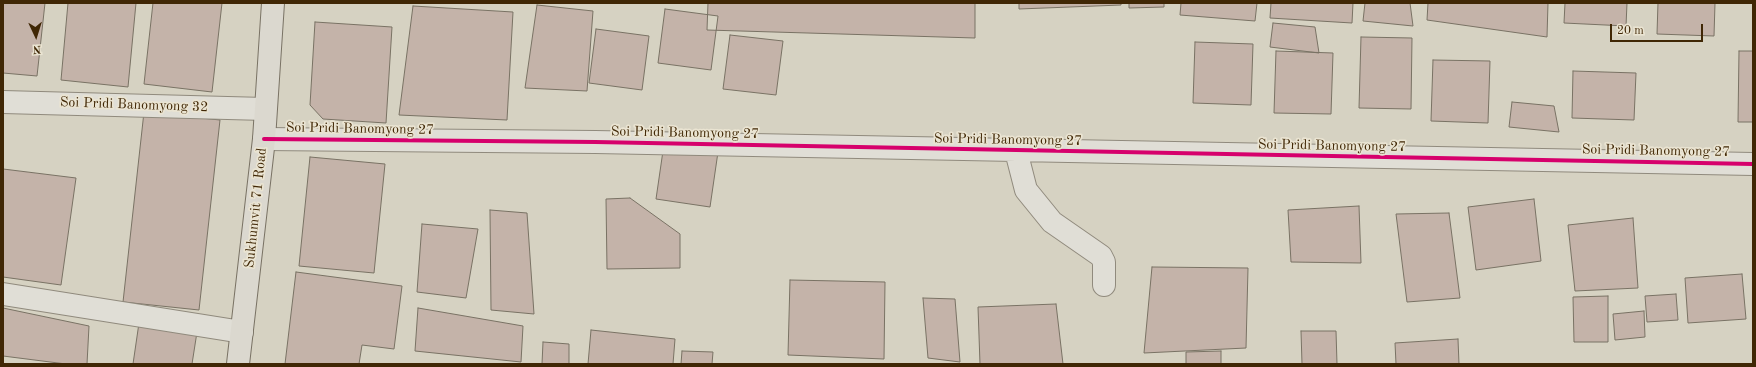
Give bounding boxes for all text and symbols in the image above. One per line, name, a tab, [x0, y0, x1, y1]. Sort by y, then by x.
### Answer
north arrow	[16, 16, 56, 56]
scale bar	[1612, 16, 1705, 42]
text: 20 m	[1617, 25, 1644, 37]
text: N	[32, 43, 41, 54]
street label: Soi Pridi Banomyong 32	[59, 94, 209, 116]
street label: Soi Pridi Banomyong 27	[286, 119, 434, 139]
street label: Soi Pridi Banomyong 27	[611, 123, 759, 143]
street label: Soi Pridi Banomyong 27	[934, 130, 1082, 150]
street label: Soi Pridi Banomyong 27	[1258, 136, 1406, 156]
street label: Soi Pridi Banomyong 27	[1582, 141, 1730, 161]
street label: Sukhumvit 71 Road	[241, 147, 271, 269]

